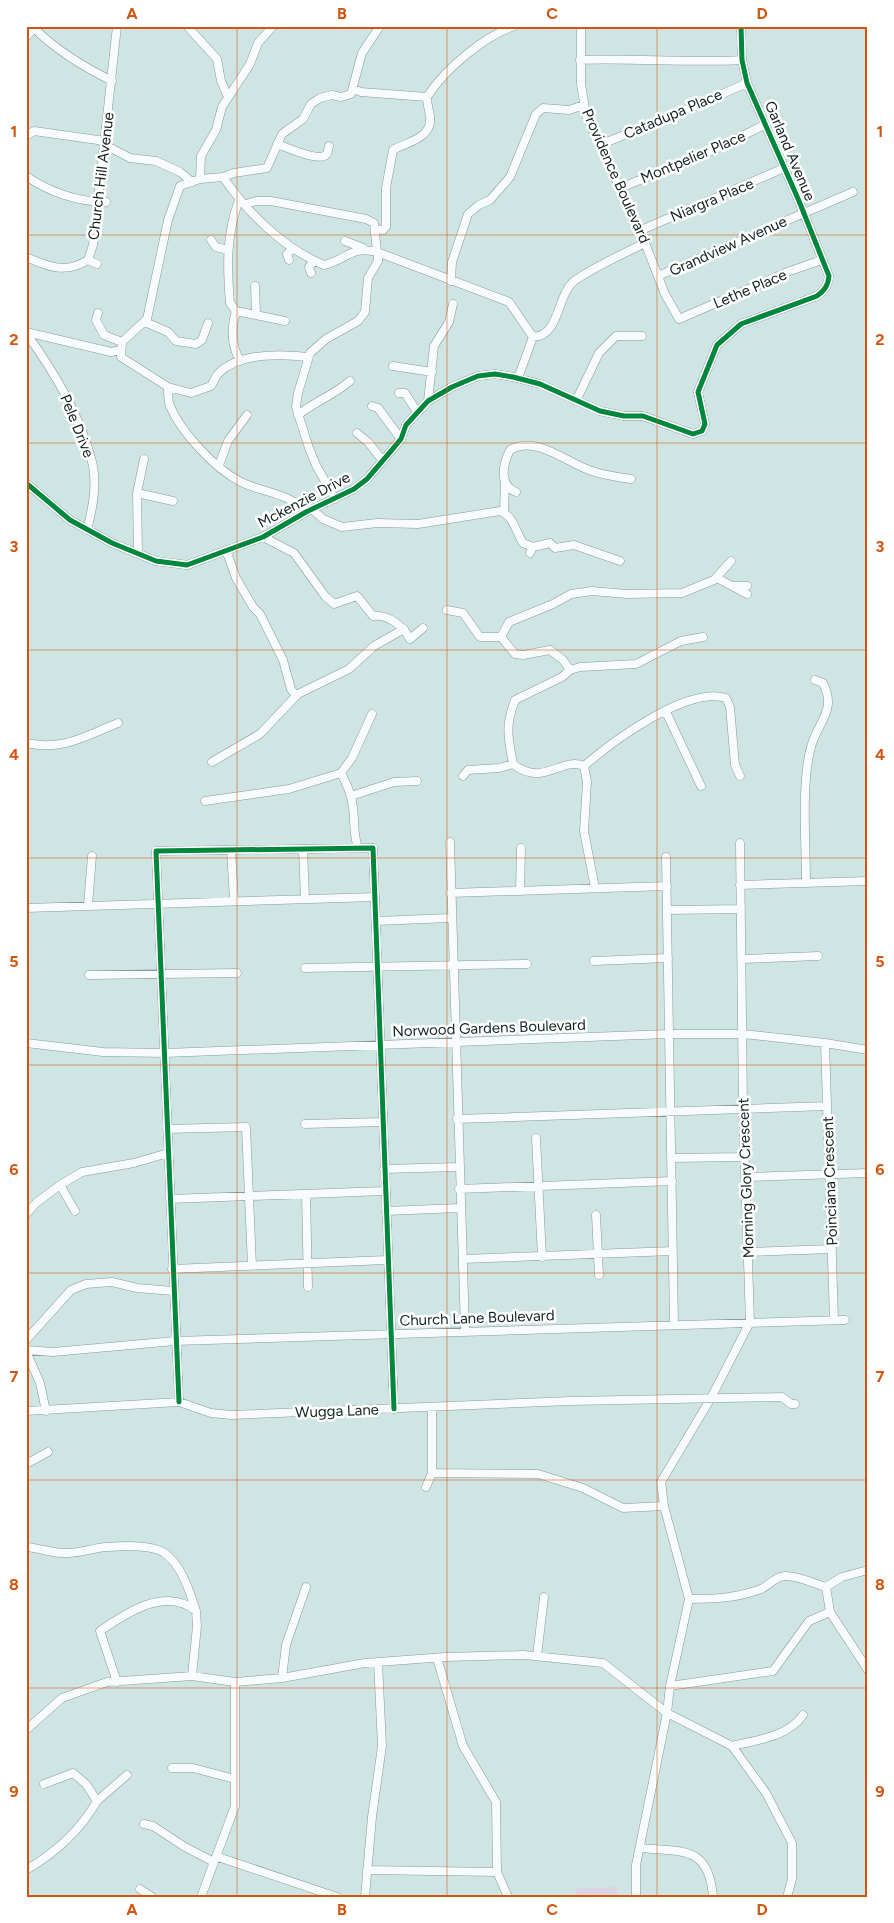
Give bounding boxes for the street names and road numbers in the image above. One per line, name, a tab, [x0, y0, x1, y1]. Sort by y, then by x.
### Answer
street label: Catadupa Place	[621, 85, 725, 143]
street label: Garland Avenue	[761, 98, 819, 204]
street label: Providence Boulevard	[578, 106, 654, 246]
street label: Church Hill Avenue	[84, 111, 118, 241]
street label: Montpelier Place	[638, 127, 748, 187]
street label: Niargra Place	[668, 174, 756, 226]
street label: Grandview Avenue	[666, 212, 790, 280]
street label: Lethe Place	[711, 266, 789, 312]
street label: Pele Drive	[56, 392, 98, 460]
street label: Mckenzie Drive	[255, 468, 353, 532]
street label: Norwood Gardens Boulevard	[392, 1016, 586, 1040]
street label: Morning Glory Crescent	[734, 1097, 758, 1259]
street label: Poinciana Crescent	[819, 1116, 841, 1246]
street label: Church Lane Boulevard	[399, 1306, 555, 1330]
street label: Wugga Lane	[295, 1401, 379, 1421]

